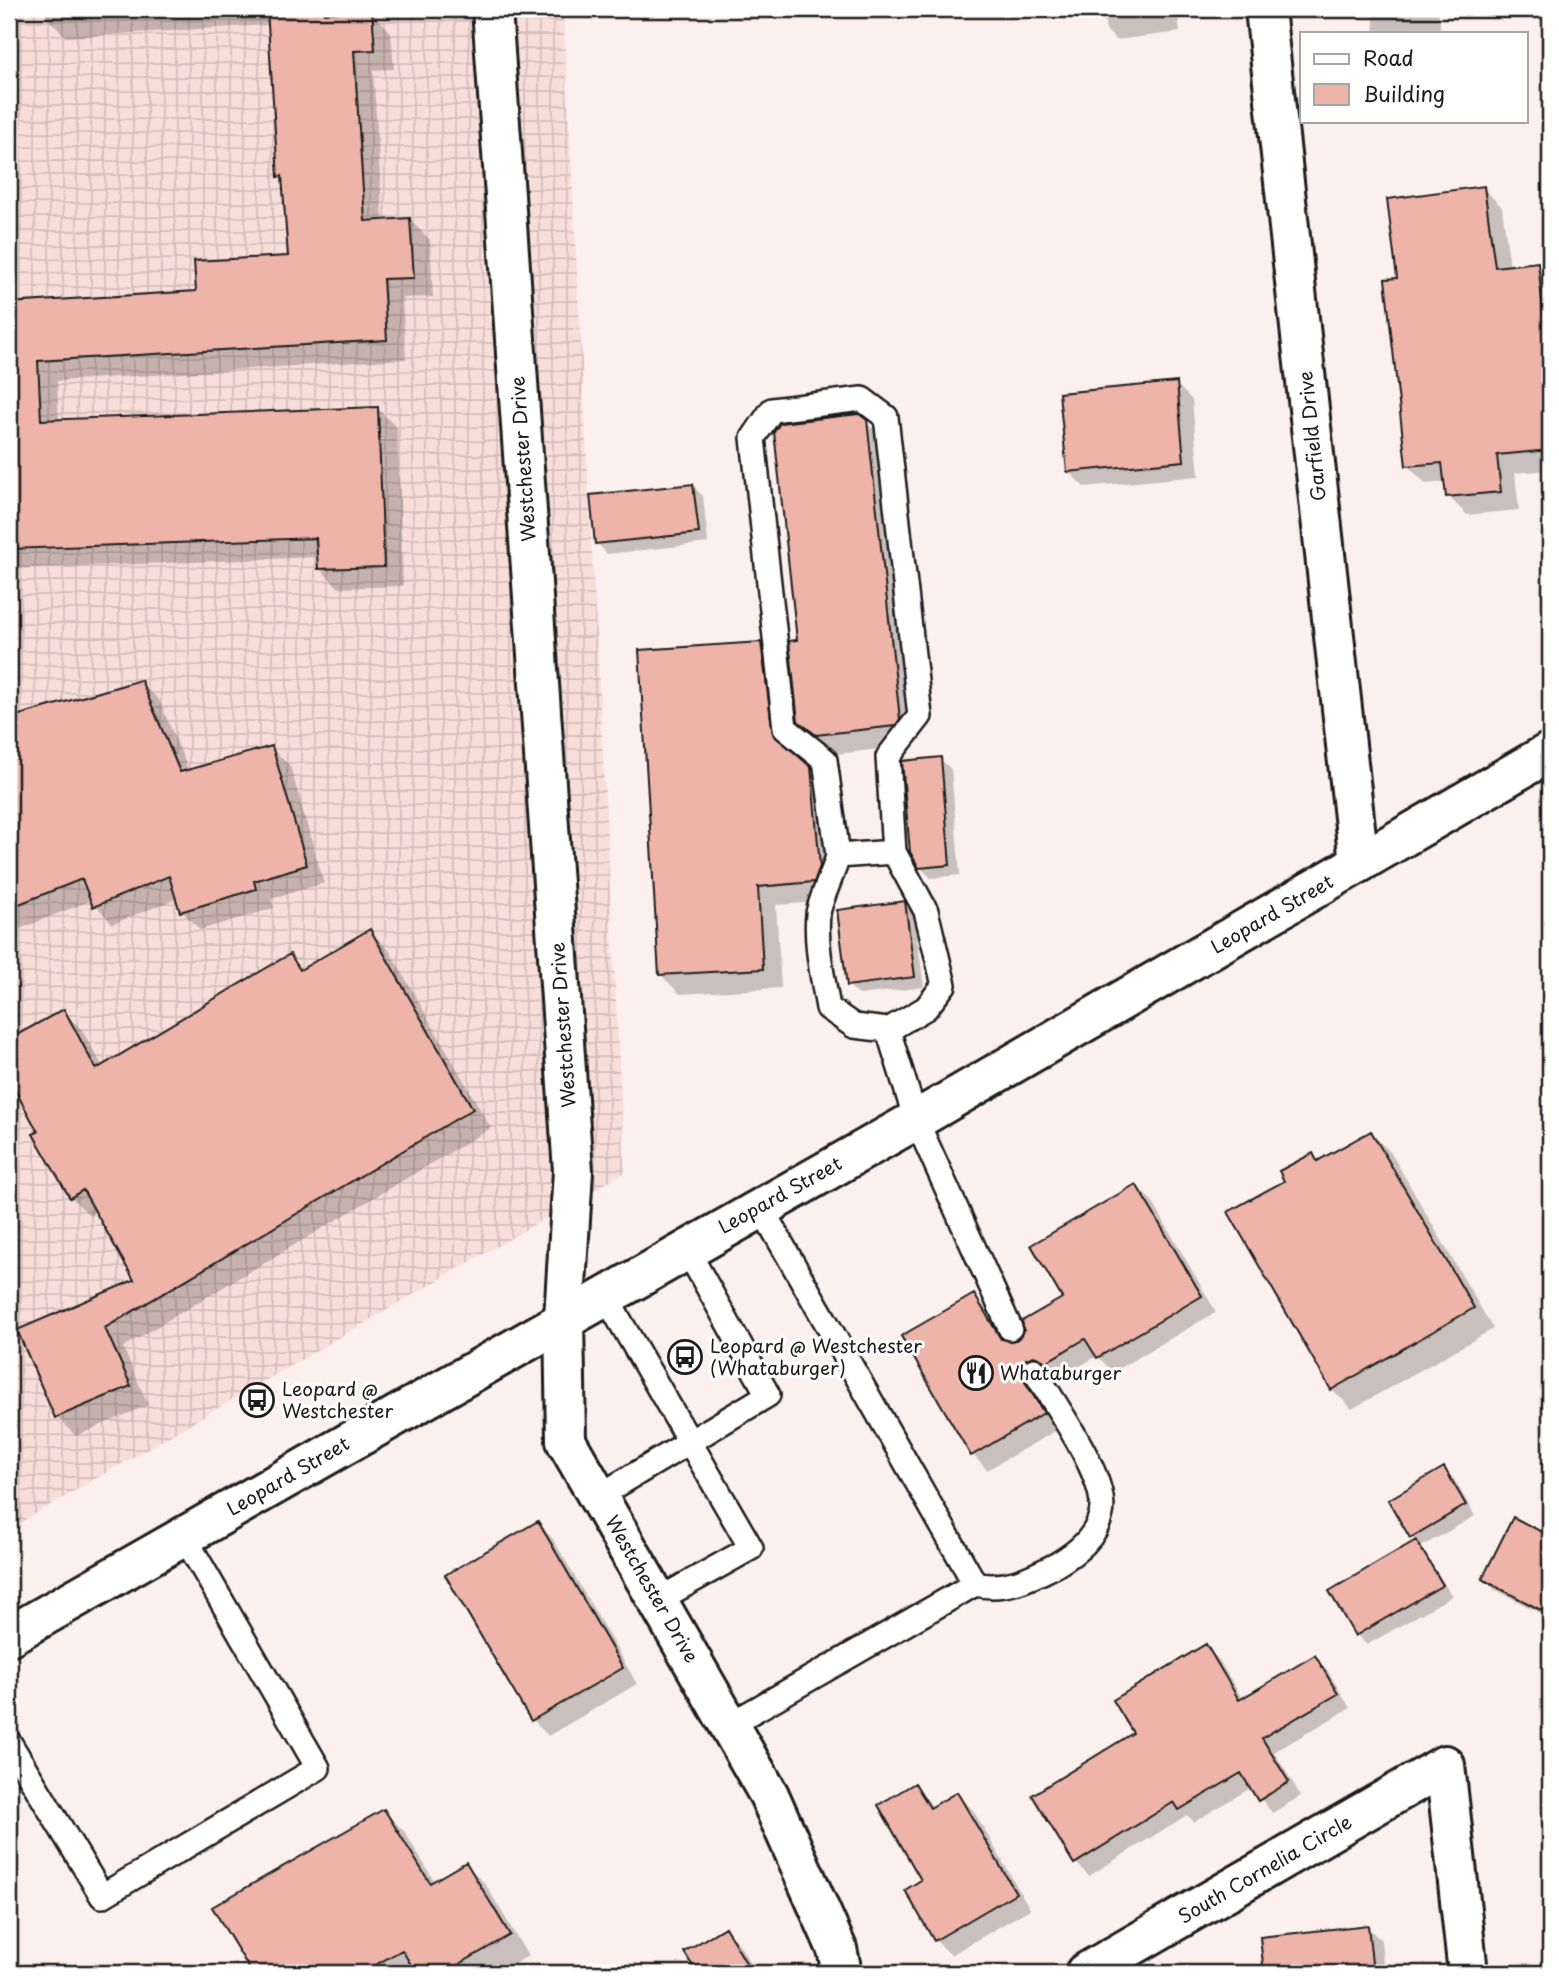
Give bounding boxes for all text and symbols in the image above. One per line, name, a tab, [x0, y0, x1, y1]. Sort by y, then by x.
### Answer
legend	[1300, 32, 1528, 122]
text: Road	[1363, 41, 1414, 73]
text: Building	[1363, 77, 1445, 109]
street label: Garfield Drive	[1290, 370, 1332, 502]
street label: Westchester Drive	[502, 375, 542, 543]
street label: Leopard Street	[1205, 867, 1338, 960]
street label: Westchester Drive	[542, 941, 582, 1109]
street label: Leopard Street	[713, 1148, 847, 1240]
place label: Leopard @ Westchester (Whataburger)	[710, 1331, 922, 1381]
bus stop icon: Leopard @ Westchester (Whataburger)	[666, 1338, 704, 1376]
restaurant icon: Whataburger	[957, 1354, 995, 1392]
place label: Whataburger	[1000, 1358, 1121, 1386]
place label: Leopard @ Westchester	[282, 1374, 393, 1424]
bus stop icon: Leopard @ Westchester	[238, 1381, 276, 1419]
street label: Leopard Street	[221, 1429, 354, 1522]
street label: Westchester Drive	[599, 1510, 707, 1667]
street label: South Cornelia Circle	[1172, 1807, 1357, 1929]

